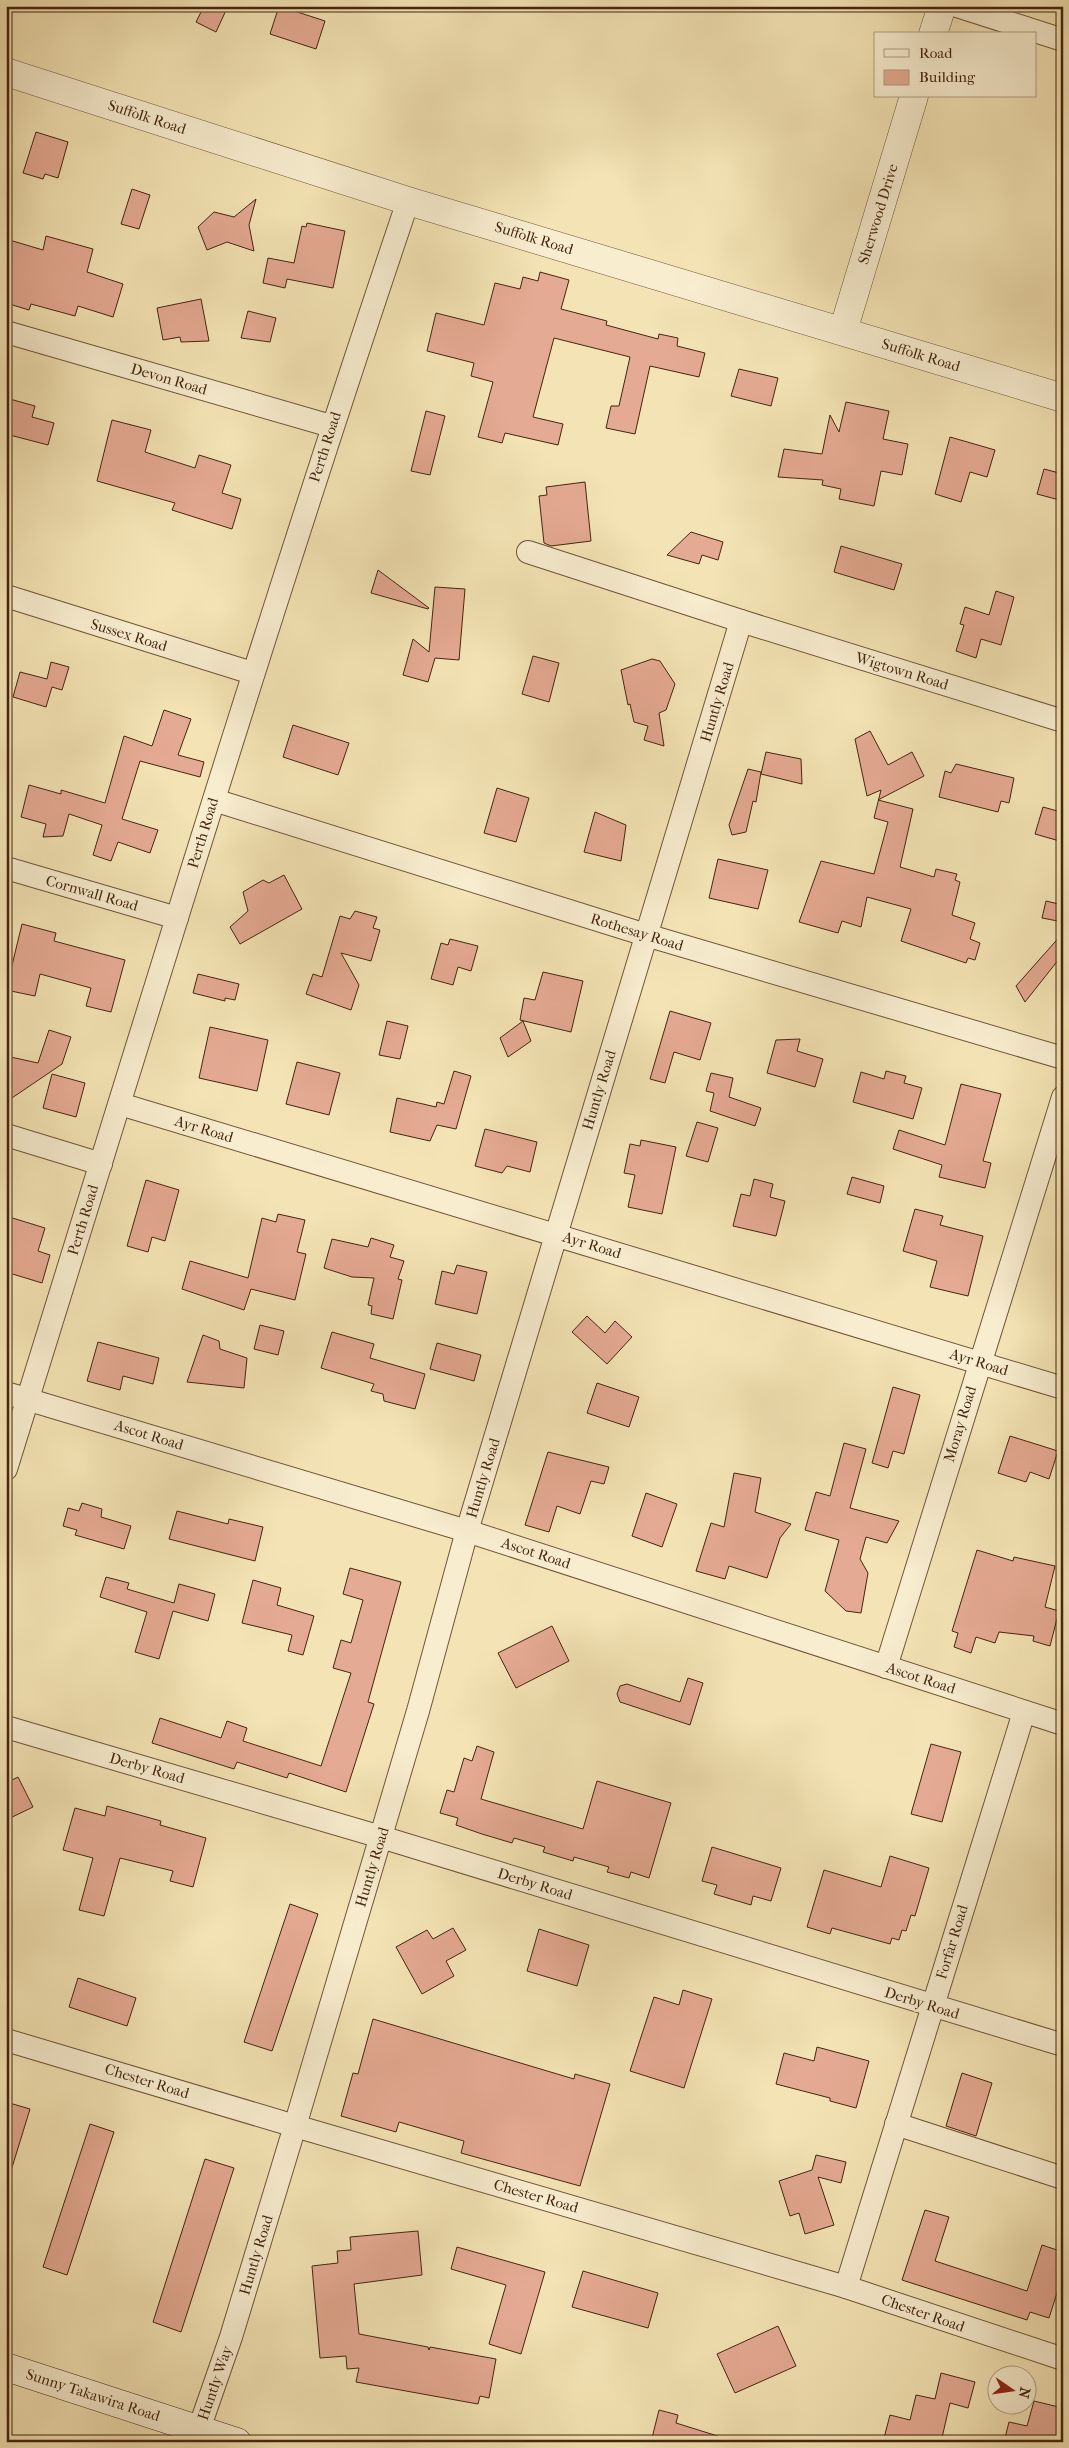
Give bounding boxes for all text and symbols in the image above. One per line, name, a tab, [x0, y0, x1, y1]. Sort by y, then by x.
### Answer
legend	[874, 32, 1036, 98]
text: Road	[919, 44, 953, 62]
text: Building	[919, 68, 976, 86]
street label: Suffolk Road	[106, 96, 189, 138]
street label: Sherwood Drive	[854, 161, 902, 266]
street label: Suffolk Road	[493, 218, 576, 259]
street label: Suffolk Road	[880, 335, 963, 376]
street label: Devon Road	[129, 359, 210, 399]
street label: Perth Road	[305, 409, 345, 484]
street label: Sussex Road	[89, 615, 170, 655]
street label: Wigtown Road	[852, 648, 952, 694]
street label: Huntly Road	[696, 659, 738, 744]
street label: Perth Road	[184, 795, 223, 871]
street label: Cornwall Road	[44, 871, 141, 915]
street label: Rothesay Road	[588, 909, 686, 955]
street label: Huntly Road	[578, 1047, 620, 1132]
street label: Ayr Road	[172, 1111, 236, 1147]
street label: Perth Road	[64, 1182, 103, 1258]
street label: Ayr Road	[560, 1227, 624, 1263]
street label: Ayr Road	[947, 1344, 1011, 1380]
street label: Moray Road	[940, 1383, 980, 1464]
street label: Ascot Road	[111, 1416, 187, 1454]
street label: Huntly Road	[462, 1435, 504, 1520]
street label: Ascot Road	[498, 1533, 574, 1573]
street label: Ascot Road	[883, 1658, 959, 1698]
street label: Derby Road	[107, 1749, 187, 1788]
street label: Huntly Road	[351, 1824, 393, 1909]
street label: Derby Road	[495, 1864, 575, 1904]
street label: Forfar Road	[932, 1902, 972, 1981]
street label: Derby Road	[882, 1983, 962, 2023]
street label: Chester Road	[103, 2060, 192, 2103]
street label: Chester Road	[492, 2175, 581, 2217]
street label: Huntly Road	[235, 2212, 277, 2297]
street label: Chester Road	[879, 2290, 968, 2336]
street label: Huntly Way	[194, 2342, 236, 2423]
street label: Sunny Takawira Road	[24, 2365, 163, 2425]
north arrow	[986, 2366, 1036, 2416]
text: N	[1015, 2386, 1034, 2400]

